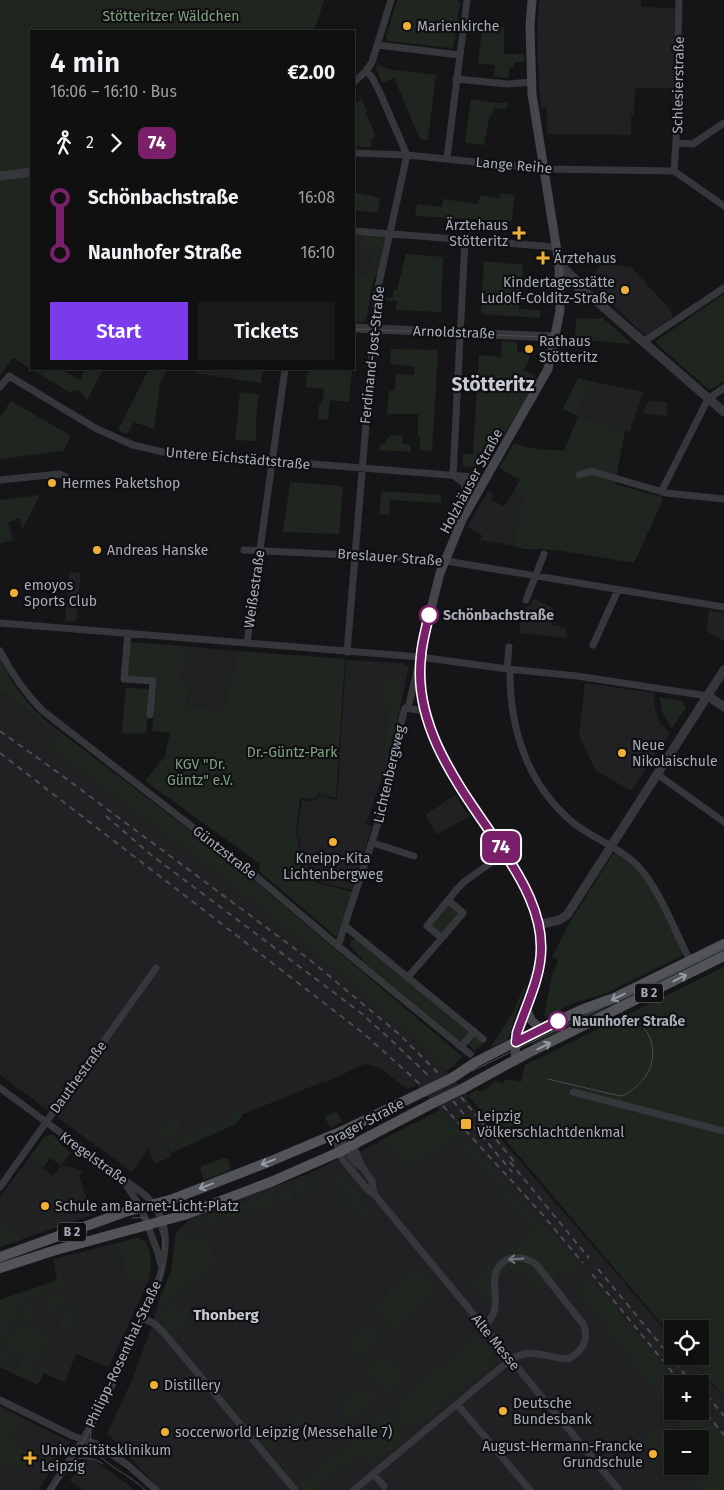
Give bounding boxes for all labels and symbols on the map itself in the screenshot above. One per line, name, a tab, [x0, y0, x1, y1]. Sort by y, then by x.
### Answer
park label: Stötteritzer Wäldchen	[102, 8, 240, 25]
place label: Marienkirche	[417, 18, 499, 35]
marker: Marienkirche	[401, 20, 413, 32]
street label: Schlesierstraße	[669, 36, 688, 134]
street label: Lange Reihe	[475, 154, 553, 177]
place label: Ärztehaus Stötteritz	[446, 217, 508, 250]
marker: Ärztehaus Stötteritz	[512, 226, 526, 240]
place label: Ärztehaus	[554, 250, 617, 267]
marker: Ärztehaus	[536, 251, 550, 265]
place label: Kindertagesstätte Ludolf-Colditz-Straße	[480, 274, 615, 307]
marker: Kindertagesstätte Ludolf-Colditz-Straße	[619, 284, 631, 296]
street label: Ferdinand-Jost-Straße	[357, 285, 388, 425]
street label: Arnoldstraße	[413, 323, 495, 342]
place label: Rathaus Stötteritz	[539, 333, 598, 366]
marker: Rathaus Stötteritz	[523, 343, 535, 355]
district label: Stötteritz	[452, 373, 535, 396]
street label: Holzhäuser Straße	[437, 426, 506, 537]
street label: Untere Eichstädtstraße	[165, 444, 311, 473]
place label: Hermes Paketshop	[62, 475, 180, 492]
marker: Hermes Paketshop	[46, 477, 58, 489]
place label: Andreas Hanske	[107, 542, 208, 559]
marker: Andreas Hanske	[91, 544, 103, 556]
street label: Breslauer Straße	[337, 545, 443, 570]
street label: Weißestraße	[241, 549, 268, 629]
place label: emoyos Sports Club	[24, 577, 97, 610]
marker: emoyos Sports Club	[8, 587, 20, 599]
marker: Schönbachstraße	[419, 605, 439, 625]
place label: Schönbachstraße	[443, 607, 554, 624]
street label: Lichtenbergweg	[370, 723, 409, 825]
place label: Neue Nikolaischule	[632, 737, 718, 770]
park label: Dr.-Güntz-Park	[247, 744, 338, 761]
marker: Neue Nikolaischule	[616, 747, 628, 759]
park label: KGV "Dr. Güntz" e.V.	[167, 756, 233, 789]
street label: Güntzstraße	[189, 822, 260, 883]
line badge: 74	[478, 831, 524, 863]
marker: Kneipp-Kita Lichtenbergweg	[327, 836, 339, 848]
place label: Kneipp-Kita Lichtenbergweg	[283, 850, 384, 883]
one-way arrow	[672, 973, 687, 982]
road number: B 2	[635, 984, 663, 1002]
one-way arrow	[610, 992, 625, 1002]
marker: Naunhofer Straße	[548, 1011, 568, 1031]
place label: Naunhofer Straße	[572, 1013, 685, 1030]
street label: Dauthestraße	[46, 1038, 110, 1117]
one-way arrow	[537, 1041, 552, 1051]
street label: Prager Straße	[324, 1095, 407, 1150]
place label: Leipzig Völkerschlachtdenkmal	[477, 1108, 624, 1141]
marker: Leipzig Völkerschlachtdenkmal	[459, 1117, 473, 1131]
street label: Kregelstraße	[56, 1128, 131, 1189]
one-way arrow	[261, 1158, 276, 1167]
one-way arrow	[198, 1182, 214, 1191]
place label: Schule am Barnet-Licht-Platz	[55, 1198, 239, 1215]
marker: Schule am Barnet-Licht-Platz	[39, 1200, 51, 1212]
road number: B 2	[58, 1222, 86, 1242]
one-way arrow	[509, 1254, 525, 1264]
street label: Philipp-Rosenthal-Straße	[82, 1278, 165, 1430]
district label: Thonberg	[193, 1306, 259, 1324]
street label: Alte Messe	[468, 1311, 523, 1374]
place label: Distillery	[164, 1377, 221, 1394]
marker: Distillery	[148, 1379, 160, 1391]
place label: Deutsche Bundesbank	[513, 1395, 592, 1428]
marker: Deutsche Bundesbank	[497, 1405, 509, 1417]
place label: soccerworld Leipzig (Messehalle 7)	[175, 1424, 392, 1441]
marker: soccerworld Leipzig (Messehalle 7)	[159, 1426, 171, 1438]
place label: August-Hermann-Francke Grundschule	[482, 1438, 643, 1471]
place label: Universitätsklinikum Leipzig	[41, 1442, 171, 1475]
marker: August-Hermann-Francke Grundschule	[647, 1448, 659, 1460]
marker: Universitätsklinikum Leipzig	[23, 1451, 37, 1465]

